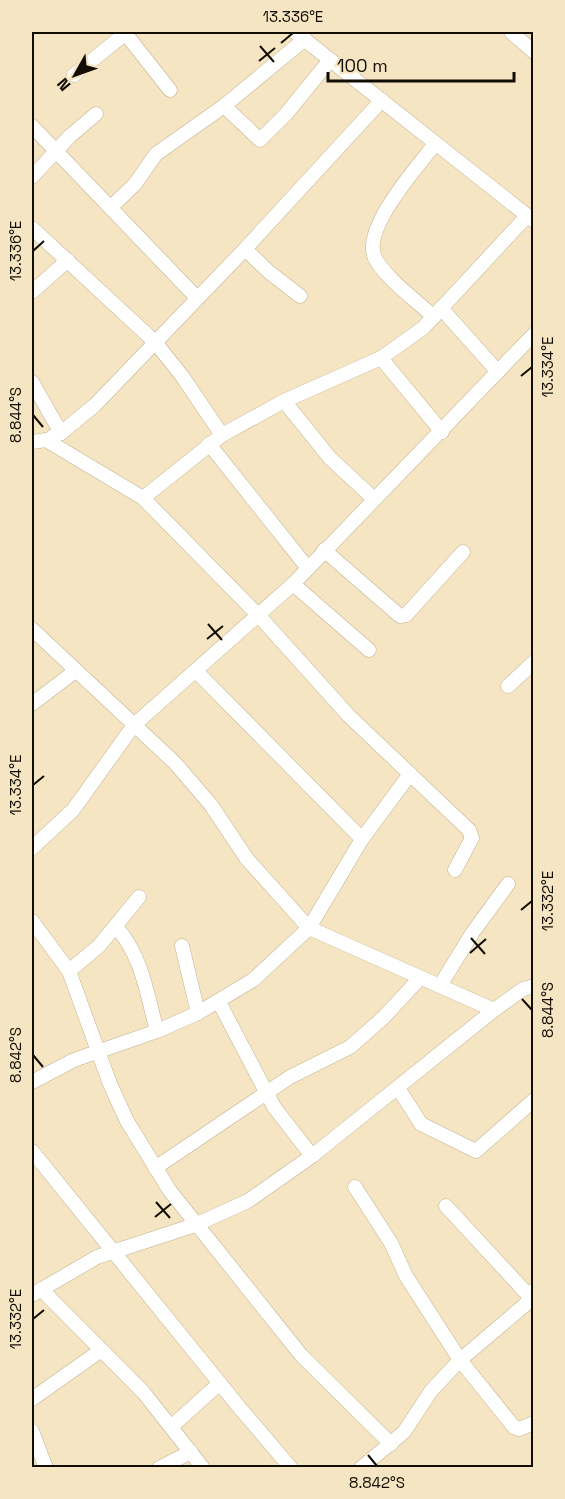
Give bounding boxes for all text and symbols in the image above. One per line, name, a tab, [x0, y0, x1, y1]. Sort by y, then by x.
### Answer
text: 13.336°E	[263, 7, 323, 26]
north arrow	[45, 45, 105, 105]
scale bar	[328, 45, 514, 83]
text: 100 m	[337, 54, 388, 77]
text: N	[52, 73, 75, 95]
text: 13.336°E	[6, 221, 25, 281]
text: 13.334°E	[538, 337, 557, 397]
text: 8.844°S	[6, 387, 25, 443]
text: 13.334°E	[6, 755, 25, 815]
text: 13.332°E	[538, 871, 557, 931]
text: 8.844°S	[538, 982, 557, 1038]
text: 8.842°S	[6, 1027, 25, 1083]
text: 13.332°E	[6, 1289, 25, 1349]
text: 8.842°S	[349, 1473, 405, 1492]

